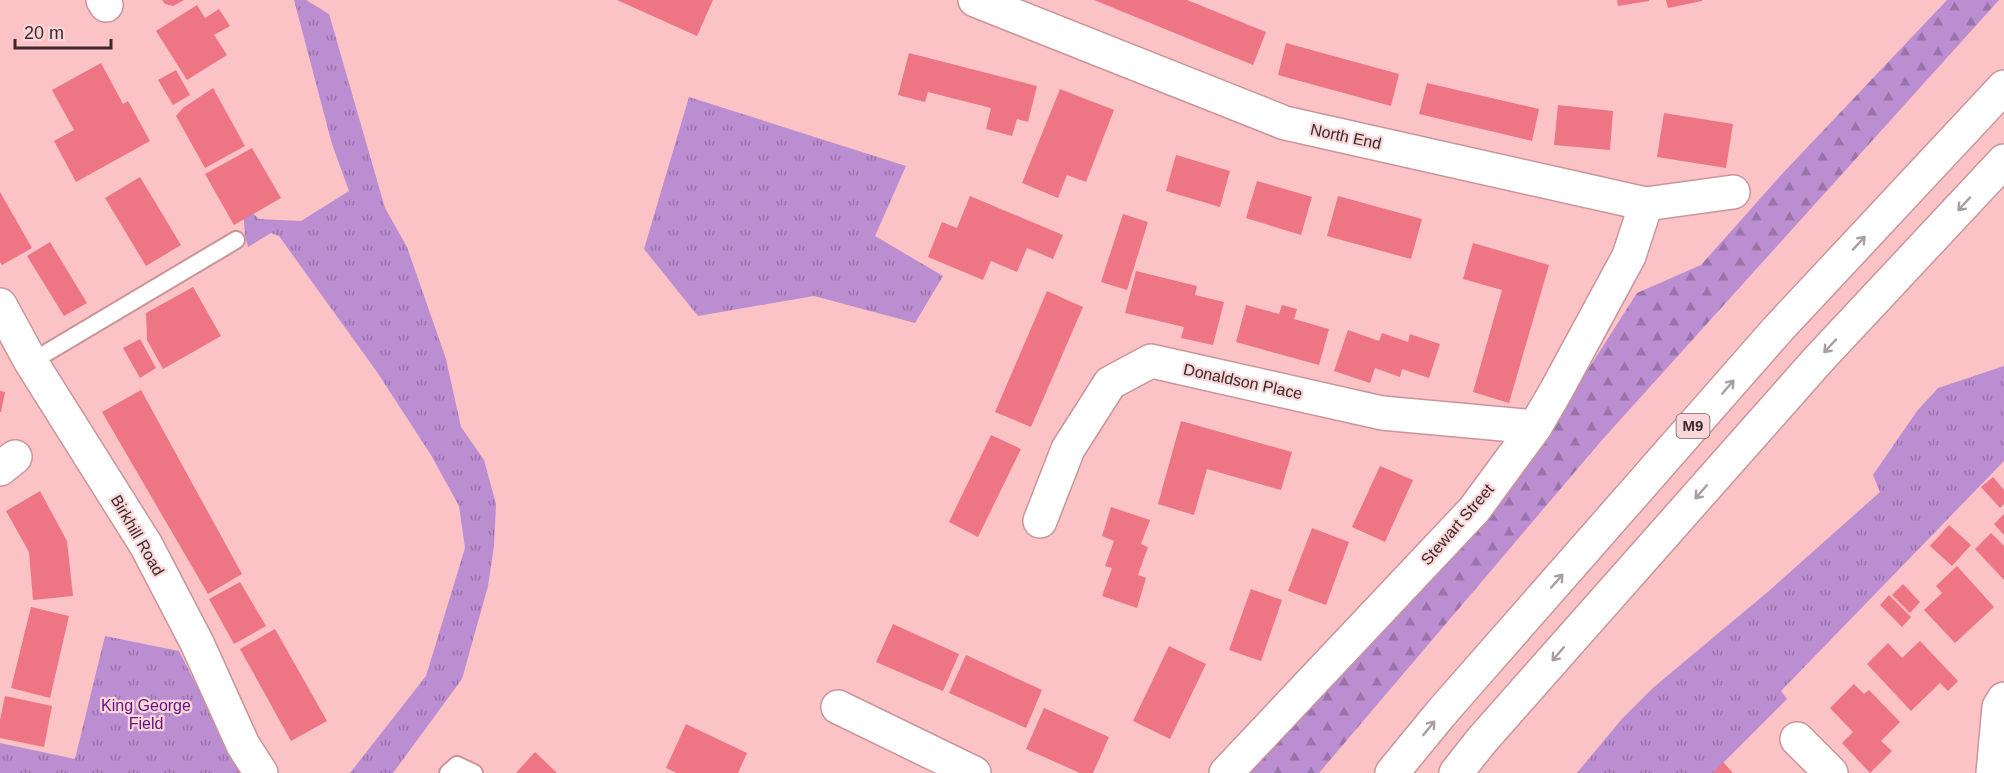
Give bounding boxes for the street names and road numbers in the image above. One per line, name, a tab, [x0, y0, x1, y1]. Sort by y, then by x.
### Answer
street label: North End	[1309, 121, 1383, 152]
street label: Donaldson Place	[1182, 361, 1304, 402]
road number: M9	[1676, 414, 1710, 438]
street label: Stewart Street	[1418, 480, 1497, 568]
street label: Birkhill Road	[108, 492, 167, 578]

